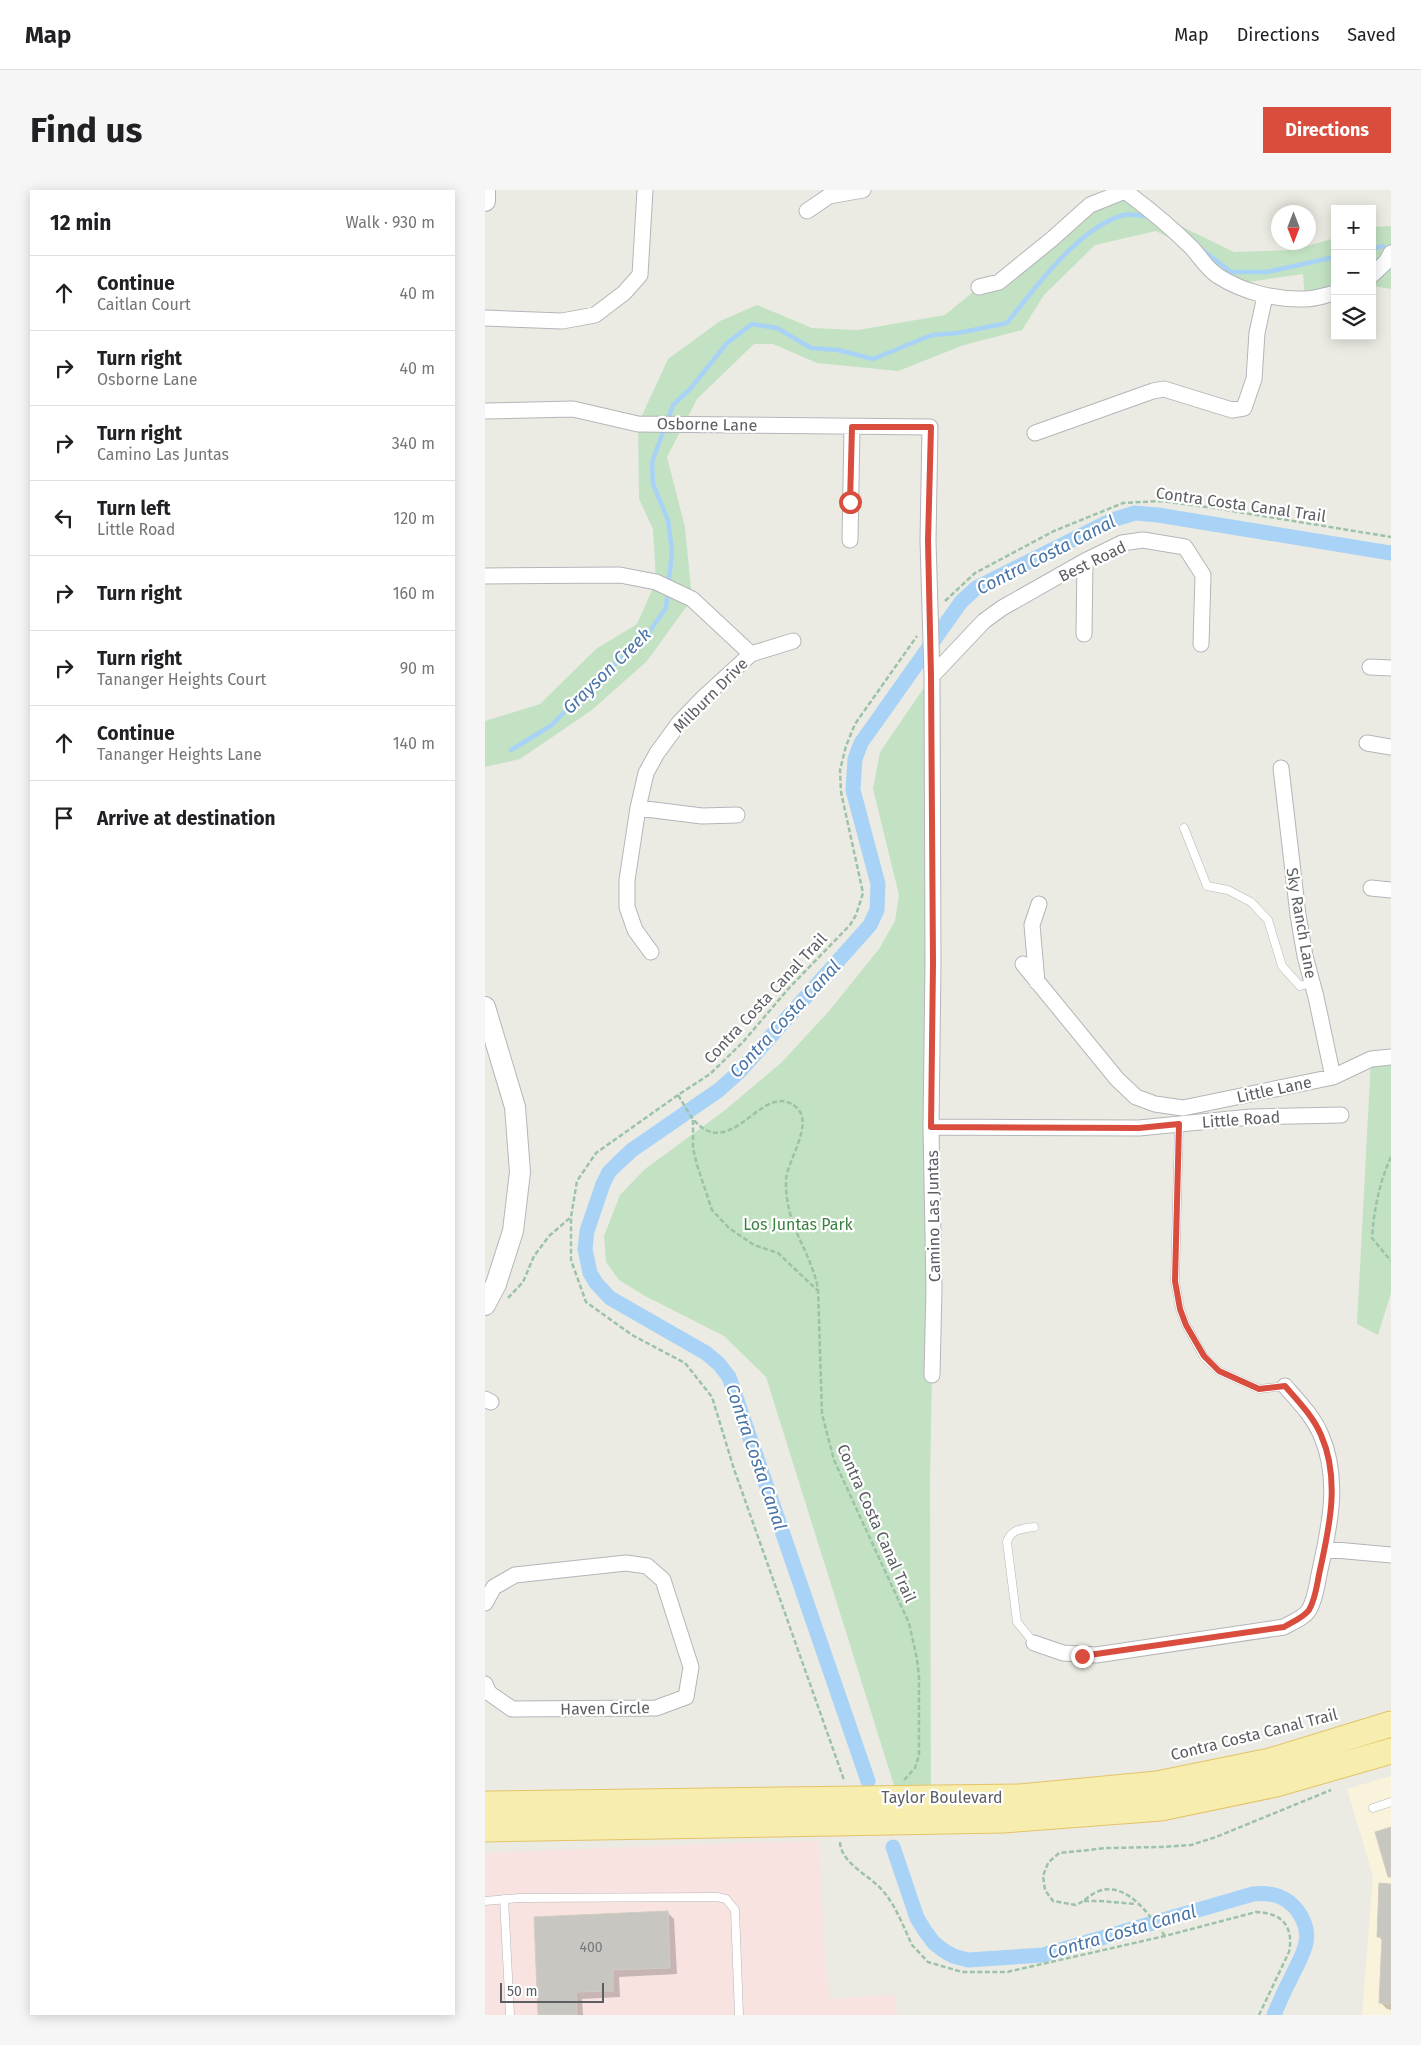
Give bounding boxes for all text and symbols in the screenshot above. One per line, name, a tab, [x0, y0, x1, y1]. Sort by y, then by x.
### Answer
text: Map	[25, 21, 71, 49]
text: Map	[1174, 24, 1209, 46]
text: Directions	[1237, 24, 1319, 46]
text: Saved	[1347, 24, 1396, 46]
button: Directions	[1263, 107, 1391, 153]
text: Find us	[30, 109, 142, 151]
north arrow	[1271, 205, 1316, 250]
map controls	[1331, 205, 1376, 340]
button: +	[1331, 205, 1376, 250]
text: 12 min	[50, 210, 111, 236]
text: Walk · 930 m	[346, 213, 435, 232]
button: −	[1331, 250, 1376, 295]
text: Continue	[97, 272, 175, 295]
icon: ahead	[50, 279, 78, 307]
text: 40 m	[400, 284, 435, 303]
text: Caitlan Court	[97, 295, 191, 314]
button: layers	[1331, 295, 1376, 340]
text: Turn right	[97, 347, 182, 370]
icon: right	[50, 354, 78, 382]
text: 40 m	[400, 359, 435, 378]
text: Osborne Lane	[97, 370, 198, 389]
street label: Osborne Lane	[657, 414, 757, 435]
text: Turn right	[97, 422, 182, 445]
icon: right	[50, 429, 78, 457]
text: 340 m	[392, 434, 435, 453]
text: Camino Las Juntas	[97, 445, 229, 464]
street label: Contra Costa Canal Trail	[1155, 483, 1327, 526]
route start	[839, 491, 862, 514]
text: Turn left	[97, 497, 171, 520]
icon: left	[50, 504, 78, 532]
text: 120 m	[393, 509, 435, 528]
water label: Contra Costa Canal	[973, 510, 1119, 600]
text: Little Road	[97, 520, 175, 539]
street label: Best Road	[1055, 537, 1129, 586]
icon: right	[50, 579, 78, 607]
text: Turn right	[97, 582, 182, 605]
text: 160 m	[393, 584, 435, 603]
water label: Grayson Creek	[558, 623, 656, 719]
text: Turn right	[97, 647, 182, 670]
icon: right	[50, 654, 78, 682]
street label: Milburn Drive	[669, 654, 752, 737]
text: 90 m	[400, 659, 435, 678]
text: Tananger Heights Court	[97, 670, 266, 689]
text: Continue	[97, 722, 175, 745]
icon: ahead	[50, 729, 78, 757]
text: 140 m	[393, 734, 435, 753]
text: Tananger Heights Lane	[97, 745, 262, 764]
icon: arrive	[50, 804, 78, 832]
text: Arrive at destination	[97, 807, 276, 830]
street label: Sky Ranch Lane	[1282, 866, 1321, 980]
street label: Contra Costa Canal Trail	[700, 929, 830, 1067]
water label: Contra Costa Canal	[725, 956, 845, 1082]
street label: Little Lane	[1235, 1072, 1313, 1107]
street label: Little Road	[1201, 1107, 1281, 1132]
street label: Camino Las Juntas	[923, 1150, 944, 1282]
park label: Los Juntas Park	[743, 1215, 854, 1234]
water label: Contra Costa Canal	[721, 1381, 791, 1533]
street label: Contra Costa Canal Trail	[833, 1441, 920, 1606]
route end	[1071, 1645, 1094, 1668]
street label: Haven Circle	[560, 1698, 650, 1719]
street label: Contra Costa Canal Trail	[1169, 1704, 1340, 1764]
street label: Taylor Boulevard	[881, 1788, 1003, 1807]
water label: Contra Costa Canal	[1045, 1900, 1199, 1964]
house number: 400	[579, 1939, 603, 1956]
scale bar	[500, 1980, 604, 2003]
text: 50 m	[507, 1983, 538, 2000]

